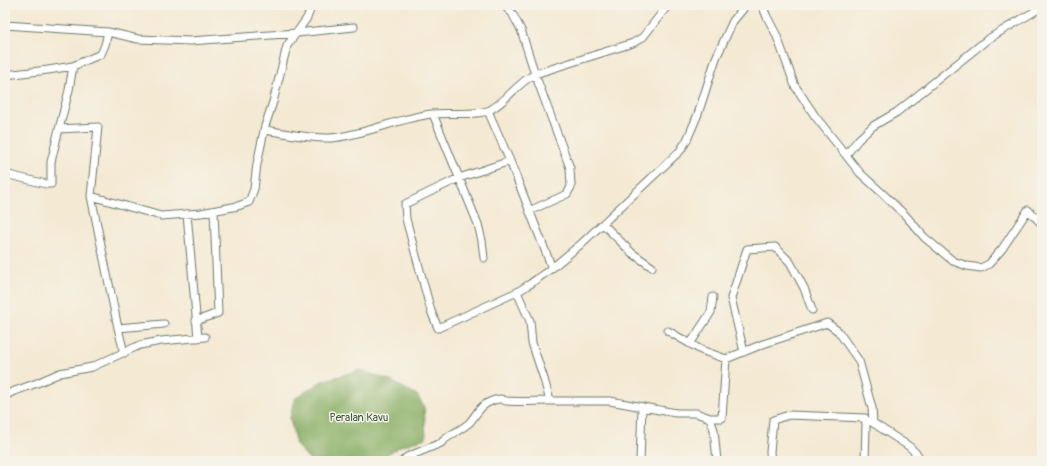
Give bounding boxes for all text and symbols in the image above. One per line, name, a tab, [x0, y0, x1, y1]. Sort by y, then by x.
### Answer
park label: Peralan Kavu	[330, 411, 388, 424]

